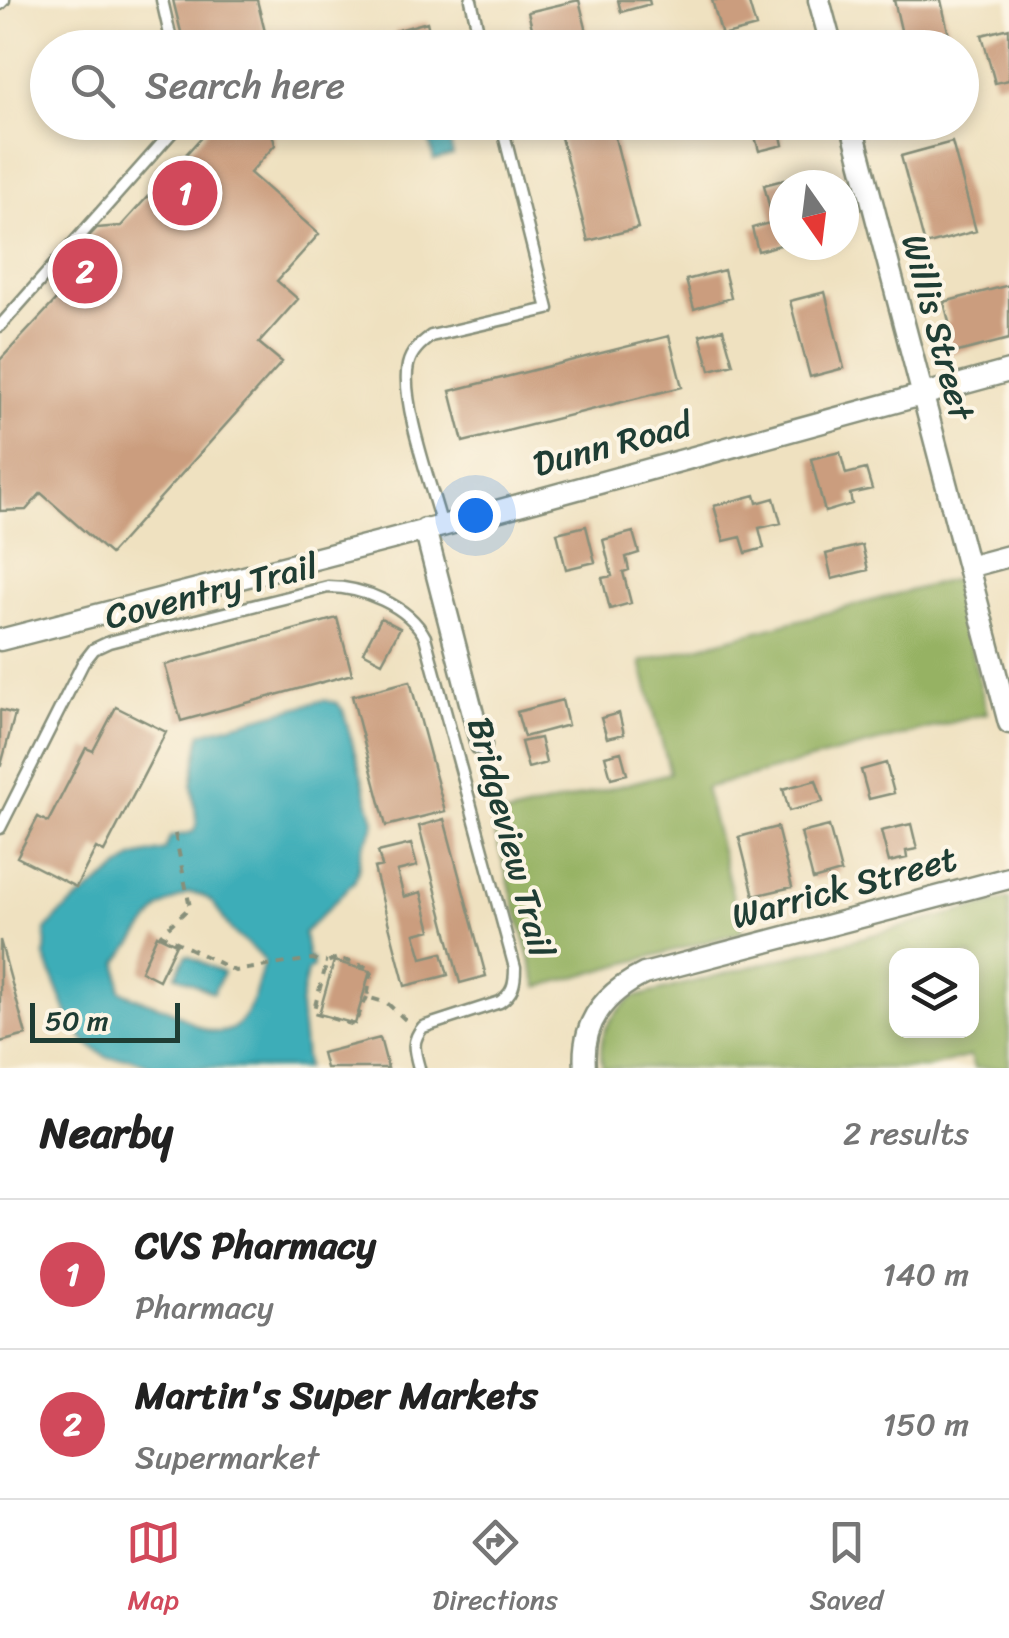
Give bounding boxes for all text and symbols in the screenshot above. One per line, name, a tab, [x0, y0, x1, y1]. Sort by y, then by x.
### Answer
search box	[30, 30, 979, 140]
text: Search here	[145, 52, 345, 119]
icon: search	[65, 58, 120, 113]
pin: 1	[152, 156, 218, 230]
north arrow	[769, 170, 859, 260]
street label: Willis Street	[883, 227, 993, 429]
pin: 2	[52, 234, 118, 308]
street label: Dunn Road	[526, 392, 701, 495]
your location	[450, 490, 501, 541]
street label: Coventry Trail	[98, 534, 325, 647]
street label: Bridgeview Trail	[449, 710, 573, 965]
street label: Warrick Street	[724, 827, 964, 947]
map controls	[889, 948, 979, 1038]
button: layers	[889, 948, 979, 1038]
text: 50 m	[45, 996, 109, 1045]
scale bar	[30, 998, 180, 1042]
text: Nearby	[40, 1096, 173, 1170]
text: 2 results	[843, 1105, 969, 1162]
text: CVS Pharmacy	[135, 1212, 376, 1279]
text: 1	[66, 1246, 79, 1303]
text: 140 m	[882, 1246, 969, 1303]
text: Pharmacy	[135, 1279, 274, 1336]
text: Martin's Super Markets	[135, 1362, 538, 1429]
text: 2	[63, 1396, 82, 1453]
text: 150 m	[883, 1396, 969, 1453]
text: Supermarket	[135, 1429, 319, 1486]
tab: Map	[126, 1515, 181, 1624]
tab: Directions	[432, 1515, 558, 1624]
tab: Saved	[809, 1515, 883, 1624]

